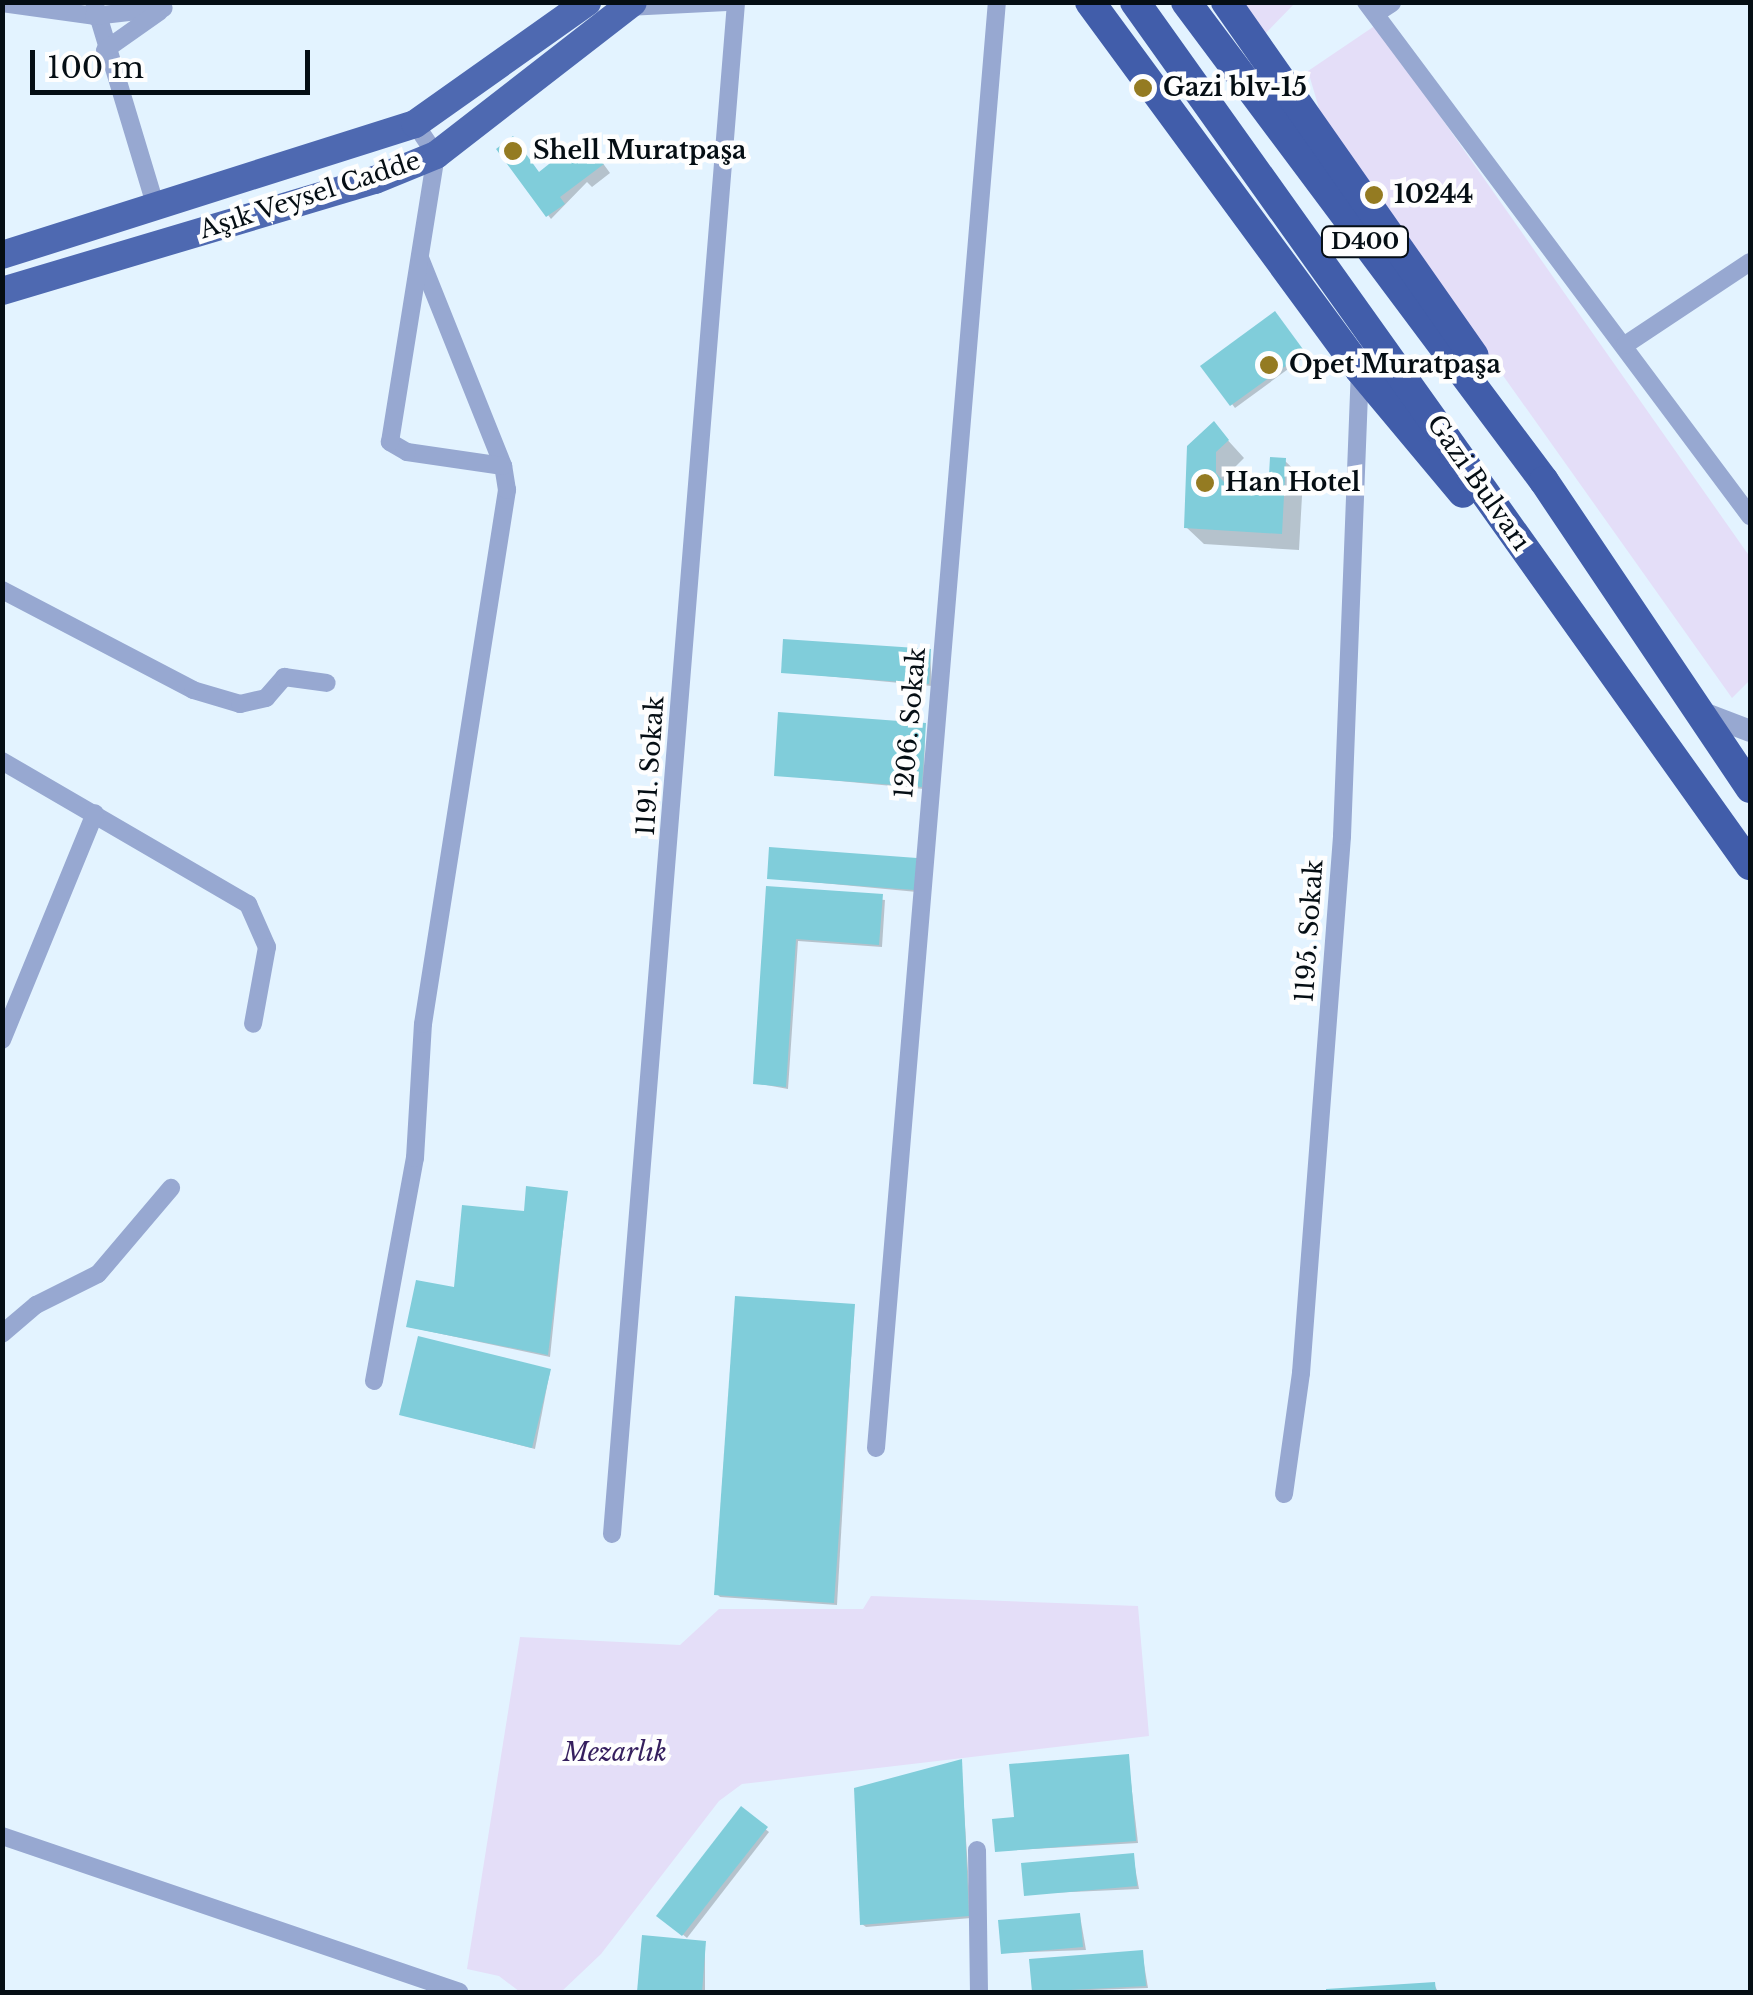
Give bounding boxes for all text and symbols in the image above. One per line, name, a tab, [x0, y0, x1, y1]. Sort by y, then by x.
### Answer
scale bar	[35, 30, 315, 92]
text: 100 m	[47, 49, 144, 86]
place label: Gazi blv-15	[1163, 73, 1307, 103]
marker: Gazi blv-15	[1132, 77, 1154, 99]
place label: Shell Muratpaşa	[533, 136, 746, 166]
marker: Shell Muratpaşa	[502, 140, 524, 162]
street label: Aşık Veysel Cadde	[195, 146, 425, 246]
place label: 10244	[1394, 180, 1473, 210]
marker: 10244	[1363, 184, 1385, 206]
road number: D400	[1320, 225, 1410, 259]
place label: Opet Muratpaşa	[1289, 350, 1501, 380]
marker: Opet Muratpaşa	[1258, 354, 1280, 376]
street label: Gazi Bulvarı	[1420, 410, 1536, 556]
place label: Han Hotel	[1225, 468, 1360, 498]
marker: Han Hotel	[1194, 472, 1216, 494]
street label: 1206. Sokak	[889, 646, 933, 800]
street label: 1191. Sokak	[631, 695, 671, 837]
street label: 1195. Sokak	[1290, 859, 1330, 1003]
park label: Mezarlık	[563, 1738, 667, 1768]

